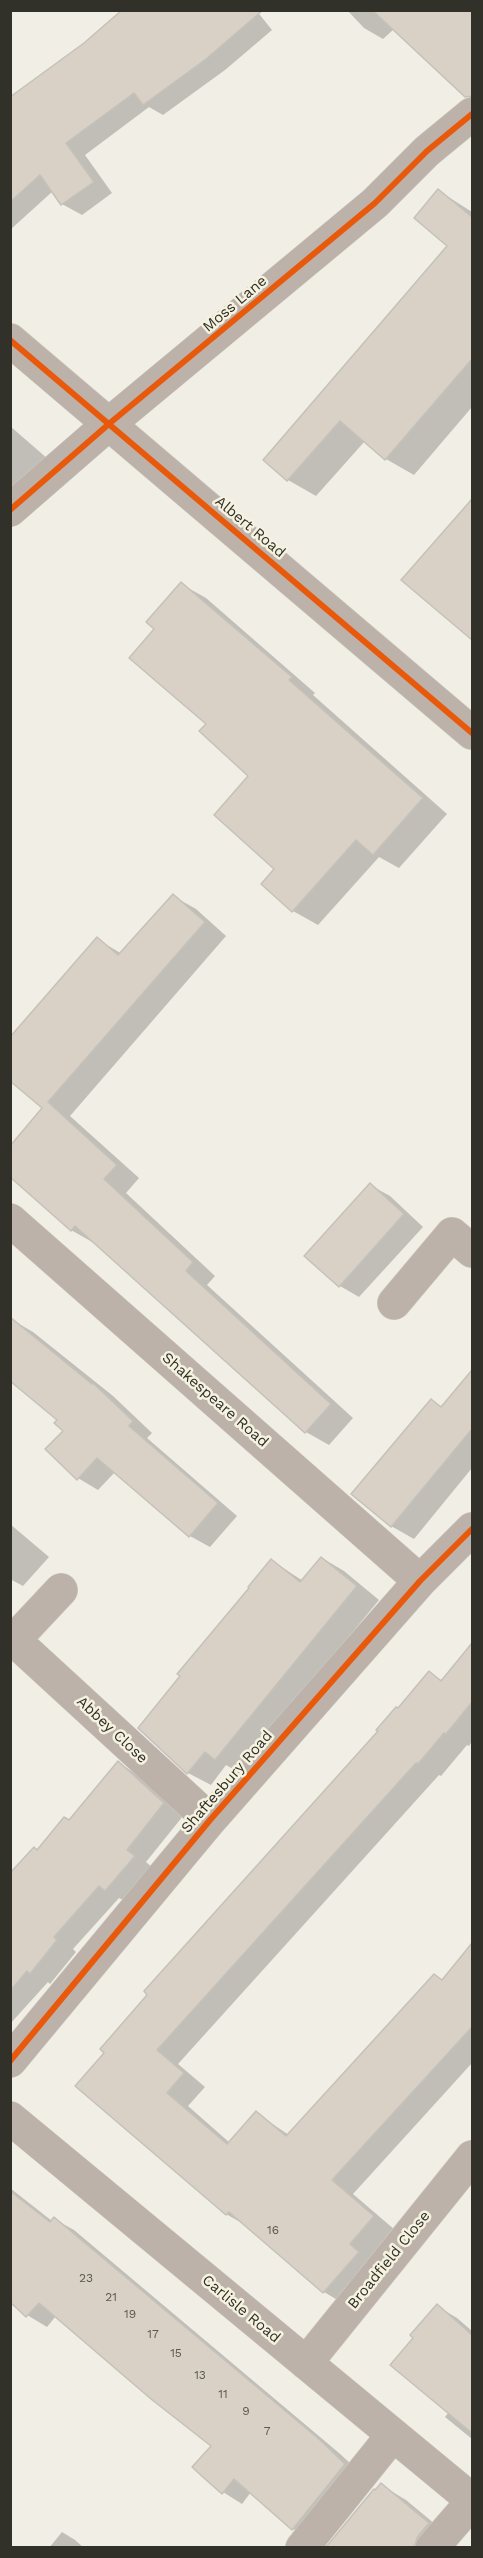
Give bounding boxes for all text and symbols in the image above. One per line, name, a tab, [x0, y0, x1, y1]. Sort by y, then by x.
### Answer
street label: Moss Lane	[199, 272, 271, 336]
street label: Albert Road	[211, 492, 289, 562]
street label: Shakespeare Road	[158, 1349, 272, 1451]
street label: Abbey Close	[73, 1693, 151, 1767]
street label: Shaftesbury Road	[178, 1727, 276, 1837]
street label: Broadfield Close	[344, 2207, 434, 2313]
house number: 16	[267, 2223, 279, 2237]
house number: 23	[79, 2271, 93, 2285]
street label: Carlisle Road	[198, 2271, 284, 2347]
house number: 21	[105, 2290, 117, 2304]
house number: 19	[124, 2307, 136, 2321]
house number: 17	[147, 2327, 159, 2341]
house number: 15	[170, 2346, 182, 2360]
house number: 13	[194, 2368, 206, 2382]
house number: 11	[218, 2387, 228, 2401]
house number: 9	[242, 2404, 250, 2418]
house number: 7	[264, 2424, 270, 2438]

